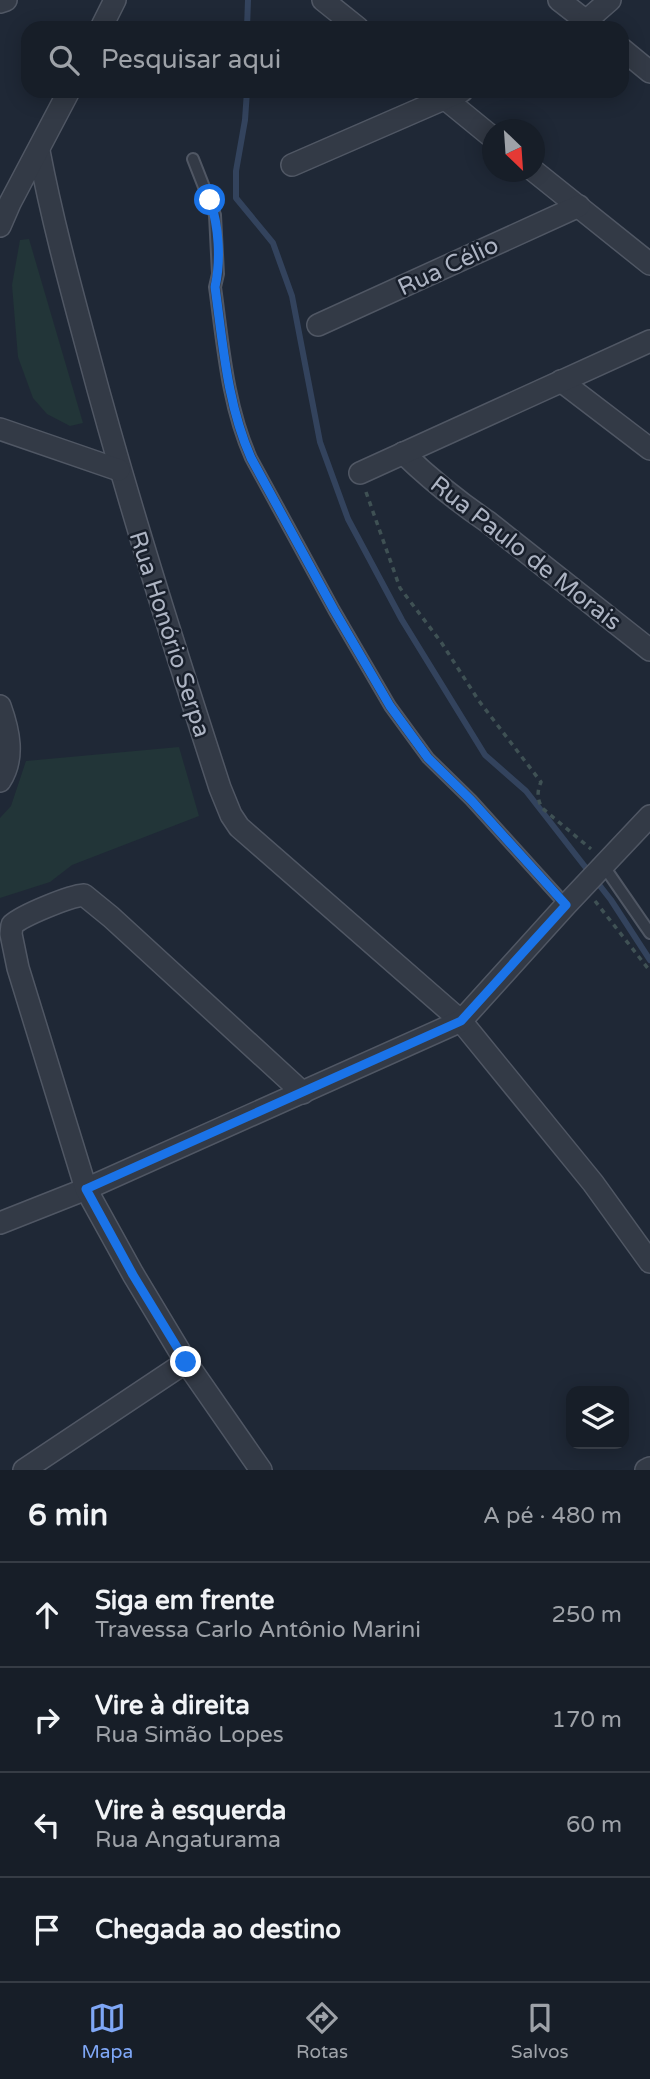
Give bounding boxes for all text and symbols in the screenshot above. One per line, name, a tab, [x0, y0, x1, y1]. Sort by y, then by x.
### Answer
search box	[21, 21, 629, 98]
icon: search	[45, 41, 83, 79]
text: Pesquisar aqui	[101, 44, 281, 75]
north arrow	[482, 119, 545, 182]
route start	[194, 184, 225, 215]
street label: Rua Célio	[393, 231, 503, 302]
street label: Rua Paulo de Morais	[424, 470, 627, 637]
street label: Rua Honório Serpa	[122, 527, 217, 741]
route end	[170, 1346, 201, 1377]
map controls	[566, 1386, 629, 1449]
button: layers	[566, 1386, 629, 1449]
text: 6 min	[28, 1497, 108, 1534]
text: A pé · 480 m	[483, 1502, 622, 1530]
text: Siga em frente	[95, 1585, 275, 1616]
icon: ahead	[28, 1596, 66, 1634]
text: 250 m	[552, 1601, 622, 1629]
text: Travessa Carlo Antônio Marini	[95, 1616, 421, 1644]
text: Vire à direita	[95, 1690, 250, 1721]
icon: right	[28, 1701, 66, 1739]
text: 170 m	[552, 1706, 622, 1734]
text: Rua Simão Lopes	[95, 1721, 284, 1749]
text: Vire à esquerda	[95, 1795, 286, 1826]
icon: left	[28, 1806, 66, 1844]
text: 60 m	[566, 1811, 622, 1839]
text: Rua Angaturama	[95, 1826, 281, 1854]
icon: arrive	[28, 1911, 66, 1949]
text: Chegada ao destino	[95, 1914, 341, 1945]
tab: Mapa	[81, 1999, 133, 2063]
tab: Rotas	[296, 1999, 348, 2063]
tab: Salvos	[511, 1999, 569, 2063]

